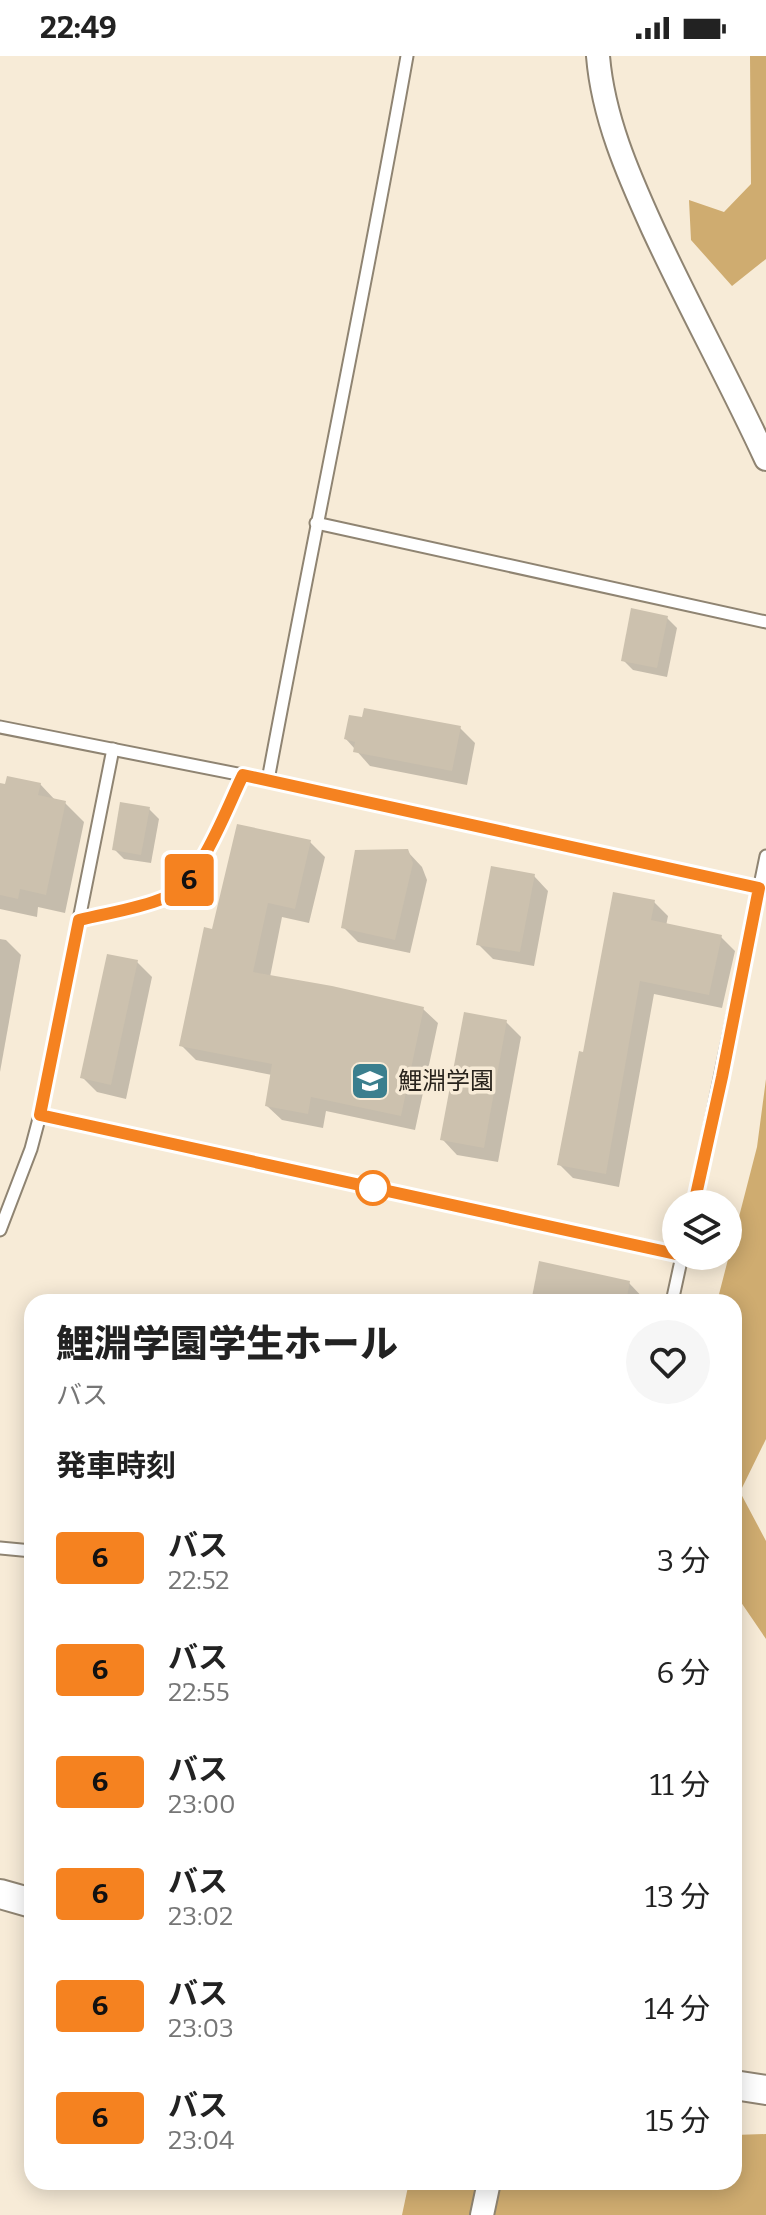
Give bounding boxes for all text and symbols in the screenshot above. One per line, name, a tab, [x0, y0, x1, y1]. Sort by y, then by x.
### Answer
text: 22:49	[40, 10, 117, 46]
line badge: 6	[163, 854, 215, 906]
text: 6	[181, 863, 197, 896]
school or university icon: 鯉淵学園	[349, 1060, 391, 1102]
place label: 鯉淵学園	[398, 1067, 494, 1095]
unlabelled marker	[356, 1171, 390, 1205]
map controls	[662, 1190, 742, 1270]
button: layers	[662, 1190, 742, 1270]
button: heart	[626, 1320, 710, 1404]
text: 鯉淵学園学生ホール	[56, 1321, 398, 1367]
text: バス	[56, 1380, 108, 1411]
text: 発車時刻	[56, 1448, 176, 1484]
text: バス	[168, 1528, 228, 1564]
text: 6	[92, 1541, 108, 1574]
text: 3 分	[657, 1543, 710, 1579]
text: 22:52	[168, 1565, 229, 1596]
text: バス	[168, 1640, 228, 1676]
text: 6	[92, 1653, 108, 1686]
text: 6 分	[656, 1655, 710, 1691]
text: 22:55	[168, 1677, 230, 1708]
text: バス	[168, 1752, 228, 1788]
text: 6	[92, 1765, 108, 1798]
text: 11 分	[650, 1767, 710, 1803]
text: 23:00	[168, 1789, 236, 1820]
text: バス	[168, 1864, 228, 1900]
text: 6	[92, 1877, 108, 1910]
text: 13 分	[645, 1879, 710, 1915]
text: 23:02	[168, 1901, 233, 1932]
text: バス	[168, 1976, 228, 2012]
text: 6	[92, 1989, 108, 2022]
text: 14 分	[644, 1991, 710, 2027]
text: 23:03	[168, 2013, 234, 2044]
text: バス	[168, 2088, 228, 2124]
text: 6	[92, 2101, 108, 2134]
text: 15 分	[646, 2103, 710, 2139]
text: 23:04	[168, 2125, 234, 2156]

